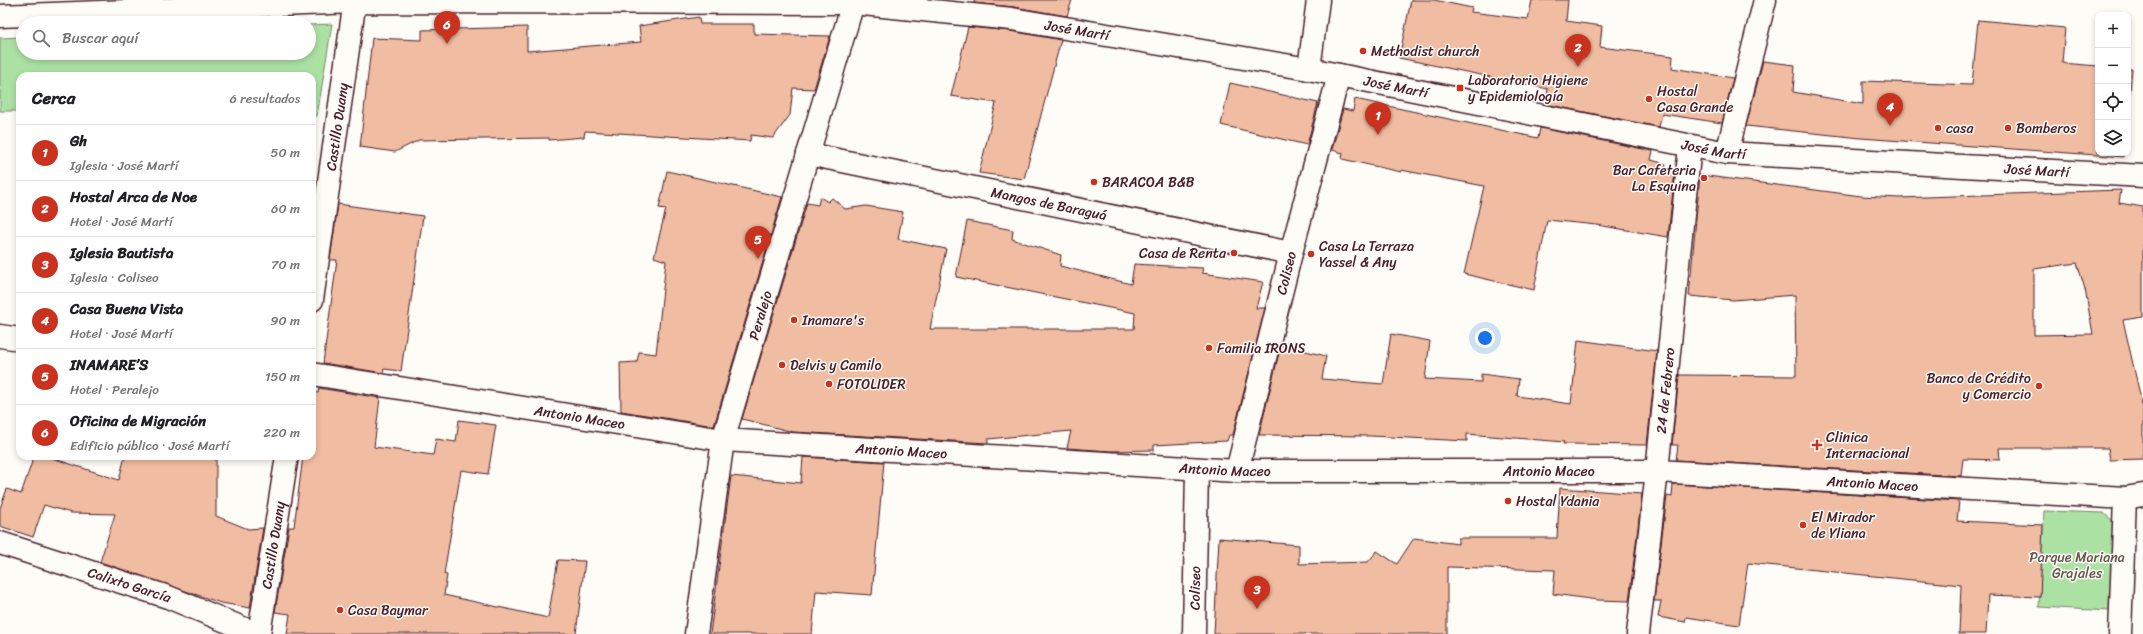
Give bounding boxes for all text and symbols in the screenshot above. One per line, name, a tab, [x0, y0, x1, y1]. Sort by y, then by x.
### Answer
pin: 6	[434, 11, 460, 44]
street label: José Martí	[1042, 12, 1113, 48]
map controls	[2095, 12, 2131, 156]
button: +	[2095, 12, 2131, 48]
search box	[16, 16, 316, 60]
text: Buscar aquí	[62, 25, 139, 51]
icon: search	[30, 27, 52, 49]
pin: 2	[1565, 34, 1591, 67]
place label: Methodist church	[1371, 39, 1480, 64]
marker: Methodist church	[1358, 46, 1368, 56]
button: −	[2095, 48, 2131, 84]
street label: José Martí	[1361, 68, 1433, 106]
place label: Laboratorio Higiene y Epidemiología	[1468, 68, 1588, 109]
place label: Hostal Casa Grande	[1657, 79, 1734, 120]
street label: Castillo Duany	[318, 80, 356, 172]
text: Cerca	[32, 83, 75, 113]
marker: Laboratorio Higiene y Epidemiología	[1455, 83, 1465, 93]
button: locate	[2095, 84, 2131, 120]
text: 6 resultados	[230, 87, 300, 110]
pin: 4	[1877, 93, 1903, 126]
marker: Hostal Casa Grande	[1644, 94, 1654, 104]
pin: 1	[1365, 102, 1391, 135]
place label: casa	[1946, 116, 1974, 141]
place label: Bomberos	[2016, 116, 2077, 141]
button: layers	[2095, 120, 2131, 156]
marker: casa	[1933, 123, 1943, 133]
marker: Bomberos	[2003, 123, 2013, 133]
text: Gh	[70, 128, 87, 154]
street label: José Martí	[1678, 131, 1749, 167]
text: 1	[42, 141, 48, 164]
text: 50 m	[270, 141, 300, 164]
text: Iglesia · José Martí	[70, 154, 178, 177]
street label: José Martí	[2003, 156, 2072, 185]
place label: Bar Cafeteria La Esquina	[1613, 158, 1696, 199]
place label: BARACOA B&B	[1102, 170, 1195, 195]
marker: Bar Cafeteria La Esquina	[1699, 173, 1709, 183]
marker: BARACOA B&B	[1089, 177, 1099, 187]
street label: Mangos de Baraguá	[989, 179, 1109, 227]
text: Hostal Arca de Noe	[70, 184, 197, 210]
text: 2	[41, 197, 49, 220]
text: 60 m	[271, 197, 300, 220]
text: Hotel · José Martí	[70, 210, 173, 233]
pin: 5	[745, 226, 771, 259]
place label: Casa La Terraza Yassel & Any	[1319, 234, 1414, 275]
text: Iglesia Bautista	[70, 240, 173, 266]
place label: Casa de Renta	[1139, 241, 1227, 266]
marker: Casa de Renta	[1229, 248, 1239, 258]
street label: Coliseo	[1269, 249, 1303, 297]
marker: Casa La Terraza Yassel & Any	[1306, 249, 1316, 259]
text: 3	[41, 253, 49, 276]
text: 70 m	[271, 253, 300, 276]
text: Iglesia · Coliseo	[70, 266, 159, 289]
street label: Peralejo	[741, 288, 779, 343]
text: Casa Buena Vista	[70, 296, 183, 322]
place label: Inamare's	[801, 308, 865, 333]
text: 4	[41, 309, 49, 332]
text: 90 m	[270, 309, 300, 332]
marker: Inamare's	[789, 315, 799, 325]
text: Hotel · José Martí	[70, 322, 173, 345]
your location	[1475, 328, 1495, 348]
place label: Familia IRONS	[1217, 336, 1306, 361]
marker: Familia IRONS	[1204, 343, 1214, 353]
street label: 24 de Febrero	[1648, 346, 1682, 435]
text: INAMARE’S	[70, 352, 148, 378]
place label: Delvis y Camilo	[790, 353, 882, 378]
marker: Delvis y Camilo	[777, 360, 787, 370]
text: 5	[41, 365, 49, 388]
text: 150 m	[265, 365, 300, 388]
place label: Banco de Crédito y Comercio	[1926, 366, 2031, 407]
place label: FOTOLIDER	[837, 372, 906, 397]
text: Hotel · Peralejo	[70, 378, 159, 401]
marker: FOTOLIDER	[824, 379, 834, 389]
marker: Banco de Crédito y Comercio	[2034, 381, 2044, 391]
street label: Antonio Maceo	[531, 397, 627, 437]
text: Oficina de Migración	[70, 408, 206, 434]
text: 6	[41, 421, 49, 444]
text: 220 m	[263, 421, 300, 444]
place label: Clinica Internacional	[1825, 425, 1910, 466]
text: Edificio público · José Martí	[70, 434, 229, 457]
street label: Antonio Maceo	[854, 435, 948, 466]
marker: Clinica Internacional	[1811, 439, 1823, 451]
street label: Antonio Maceo	[1177, 455, 1271, 484]
street label: Antonio Maceo	[1502, 459, 1595, 484]
street label: Antonio Maceo	[1825, 468, 1919, 499]
place label: Hostal Ydania	[1516, 489, 1600, 514]
marker: Hostal Ydania	[1503, 496, 1513, 506]
street label: Castillo Duany	[254, 499, 292, 591]
place label: El Mirador de Yliana	[1811, 505, 1876, 546]
marker: El Mirador de Yliana	[1798, 520, 1808, 530]
park label: Parque Mariana Grajales	[2029, 545, 2125, 586]
street label: Calixto García	[84, 559, 175, 610]
street label: Coliseo	[1182, 566, 1208, 610]
pin: 3	[1244, 576, 1270, 609]
place label: Casa Baymar	[348, 598, 429, 623]
marker: Casa Baymar	[335, 605, 345, 615]

